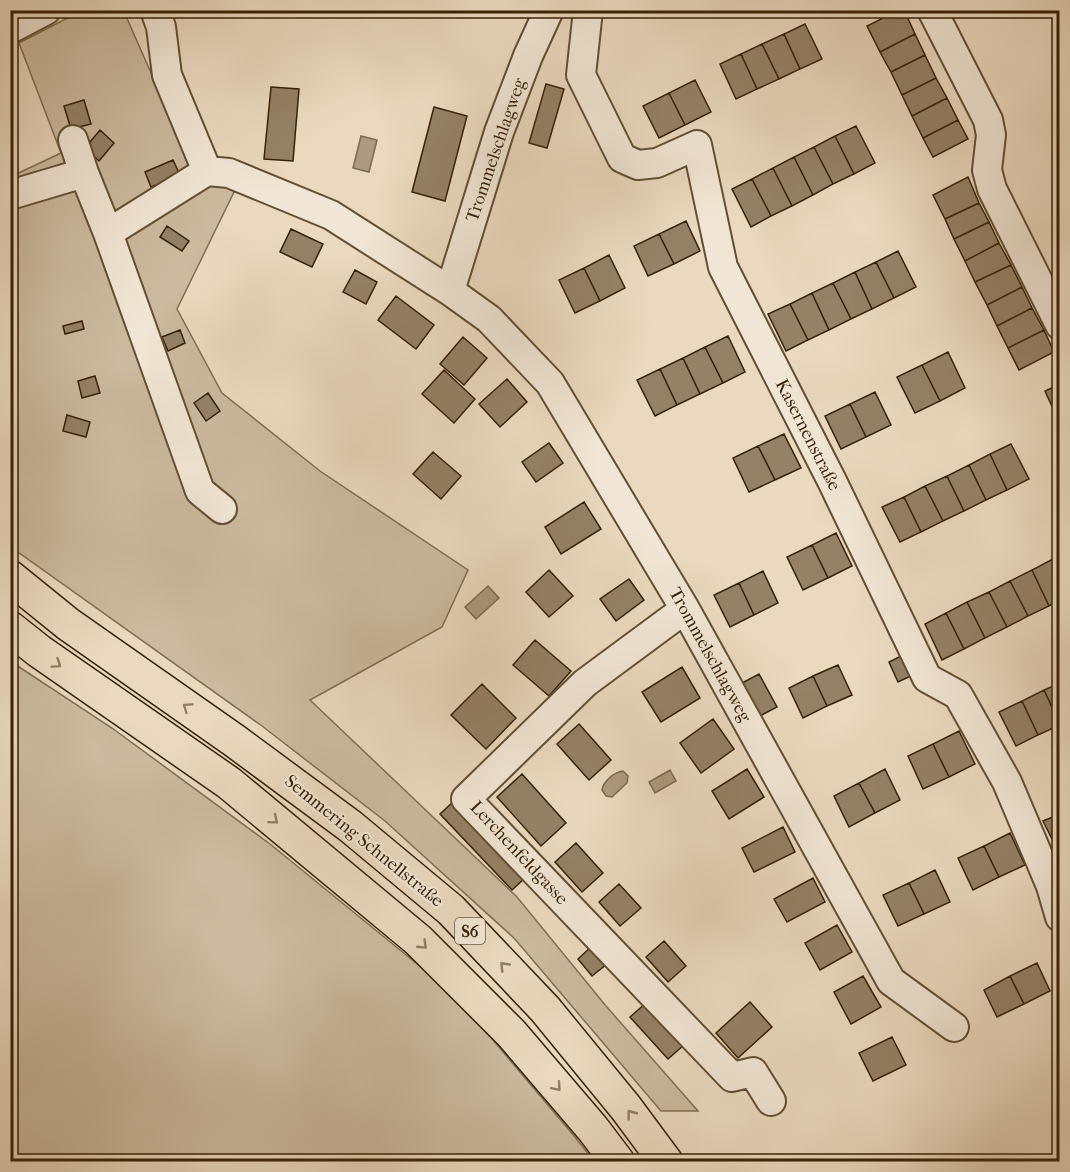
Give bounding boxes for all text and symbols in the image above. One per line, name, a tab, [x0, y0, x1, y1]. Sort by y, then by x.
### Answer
street label: Trommelschlagweg	[462, 75, 531, 225]
street label: Kasernenstraße	[771, 376, 845, 494]
street label: Trommelschlagweg	[664, 584, 756, 726]
one-way arrow	[50, 657, 61, 668]
one-way arrow	[183, 703, 194, 714]
street label: Semmering Schnellstraße	[280, 771, 448, 912]
street label: Lerchenfeldgasse	[466, 797, 572, 909]
one-way arrow	[267, 813, 278, 824]
road number: S6	[455, 918, 485, 944]
one-way arrow	[416, 938, 427, 949]
one-way arrow	[501, 963, 512, 974]
one-way arrow	[550, 1080, 561, 1091]
one-way arrow	[627, 1110, 638, 1121]

